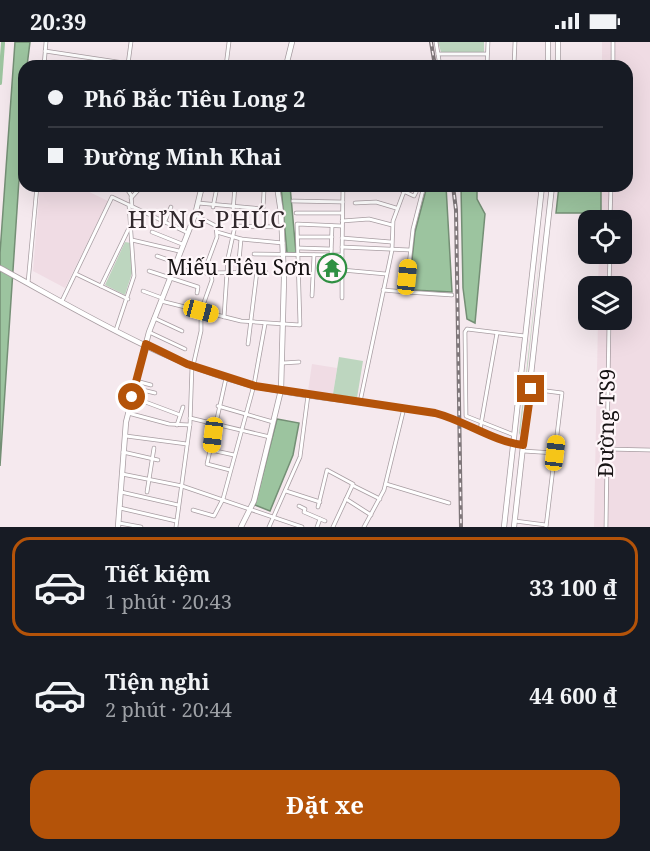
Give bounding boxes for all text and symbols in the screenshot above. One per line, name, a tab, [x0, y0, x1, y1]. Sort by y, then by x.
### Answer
text: 20:39	[30, 6, 86, 36]
text: Phố Bắc Tiêu Long 2	[84, 83, 305, 113]
text: Đường Minh Khai	[84, 141, 281, 171]
district label: HƯNG PHÚC	[128, 202, 286, 235]
map controls	[578, 210, 632, 330]
button: locate	[578, 210, 632, 264]
temple icon: Miếu Tiêu Sơn	[316, 252, 348, 284]
place label: Miếu Tiêu Sơn	[167, 253, 311, 281]
car	[396, 258, 418, 296]
button: layers	[578, 276, 632, 330]
car	[181, 298, 221, 324]
street label: Đường TS9	[591, 368, 621, 478]
route end	[517, 375, 544, 402]
route start	[118, 383, 145, 410]
car	[202, 416, 224, 454]
car	[544, 434, 566, 472]
text: Tiết kiệm	[105, 558, 210, 588]
icon: car	[33, 560, 87, 614]
text: 33 100 ₫	[529, 572, 617, 602]
text: 1 phút · 20:43	[105, 588, 232, 615]
text: Tiện nghi	[105, 666, 210, 696]
icon: car	[33, 668, 87, 722]
text: 44 600 ₫	[529, 680, 617, 710]
text: 2 phút · 20:44	[105, 696, 232, 723]
button: Đặt xe	[30, 770, 620, 839]

